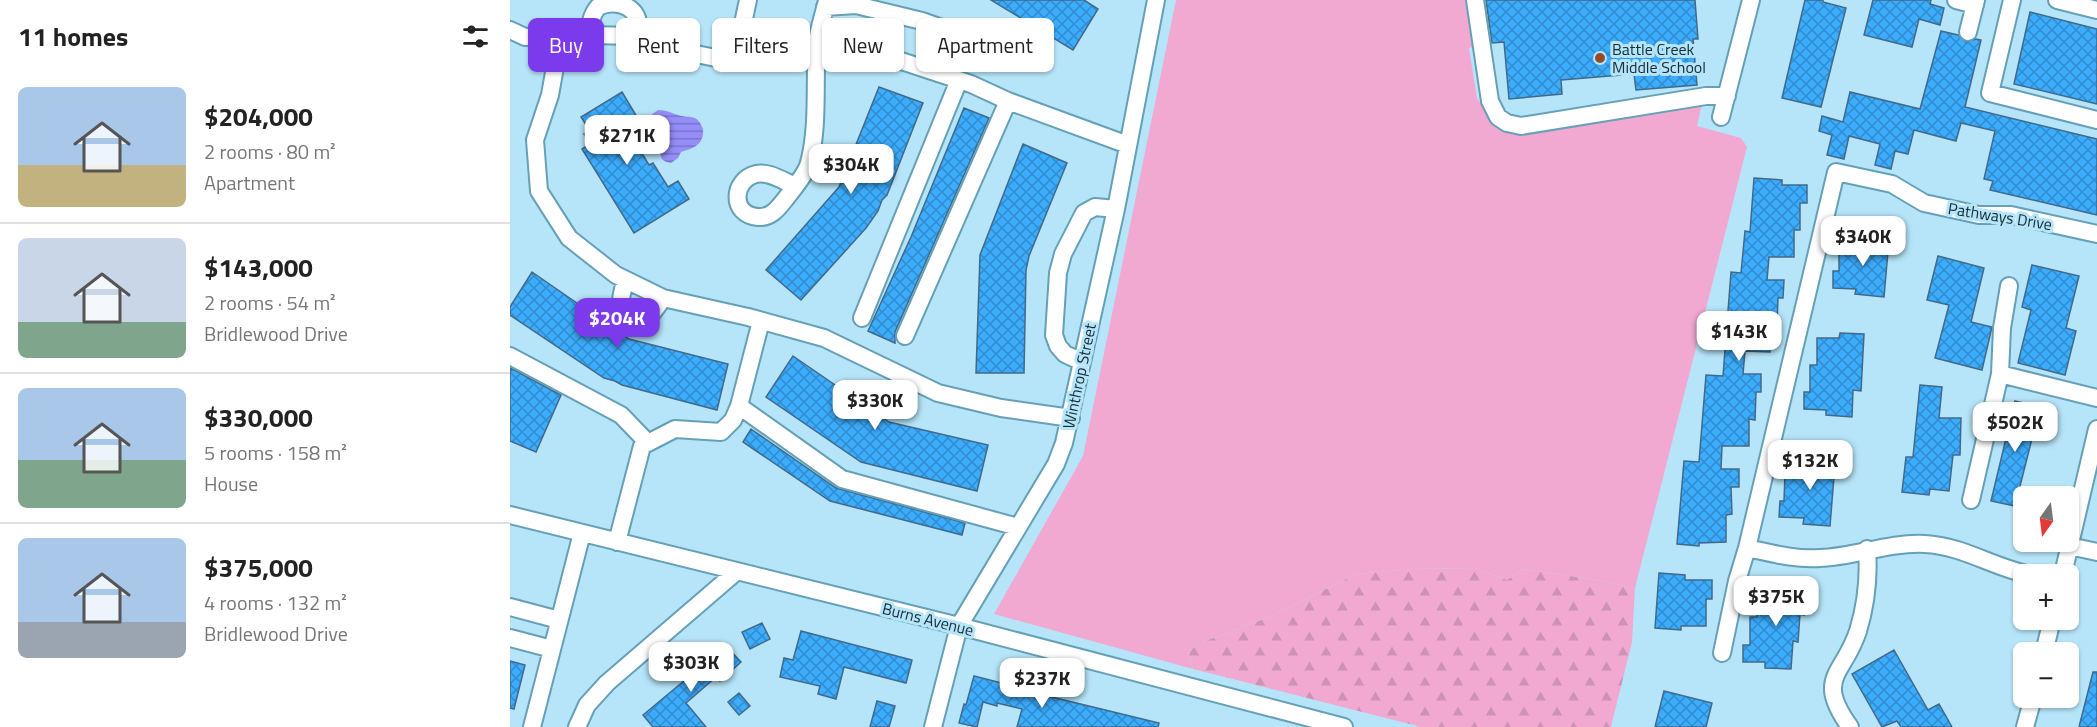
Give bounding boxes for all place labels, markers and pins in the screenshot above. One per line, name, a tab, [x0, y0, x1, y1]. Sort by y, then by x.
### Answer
place label: Battle Creek Middle School	[1612, 37, 1706, 79]
marker: Battle Creek Middle School	[1593, 51, 1607, 65]
pin: $271K	[585, 115, 669, 166]
pin: $304K	[809, 144, 893, 195]
pin: $340K	[1821, 216, 1905, 267]
pin: $204K	[575, 298, 659, 349]
pin: $143K	[1697, 311, 1781, 362]
pin: $330K	[833, 380, 917, 431]
pin: $502K	[1973, 402, 2057, 453]
pin: $132K	[1768, 440, 1852, 491]
pin: $375K	[1734, 576, 1818, 627]
pin: $303K	[649, 642, 733, 693]
pin: $237K	[1000, 658, 1084, 709]

